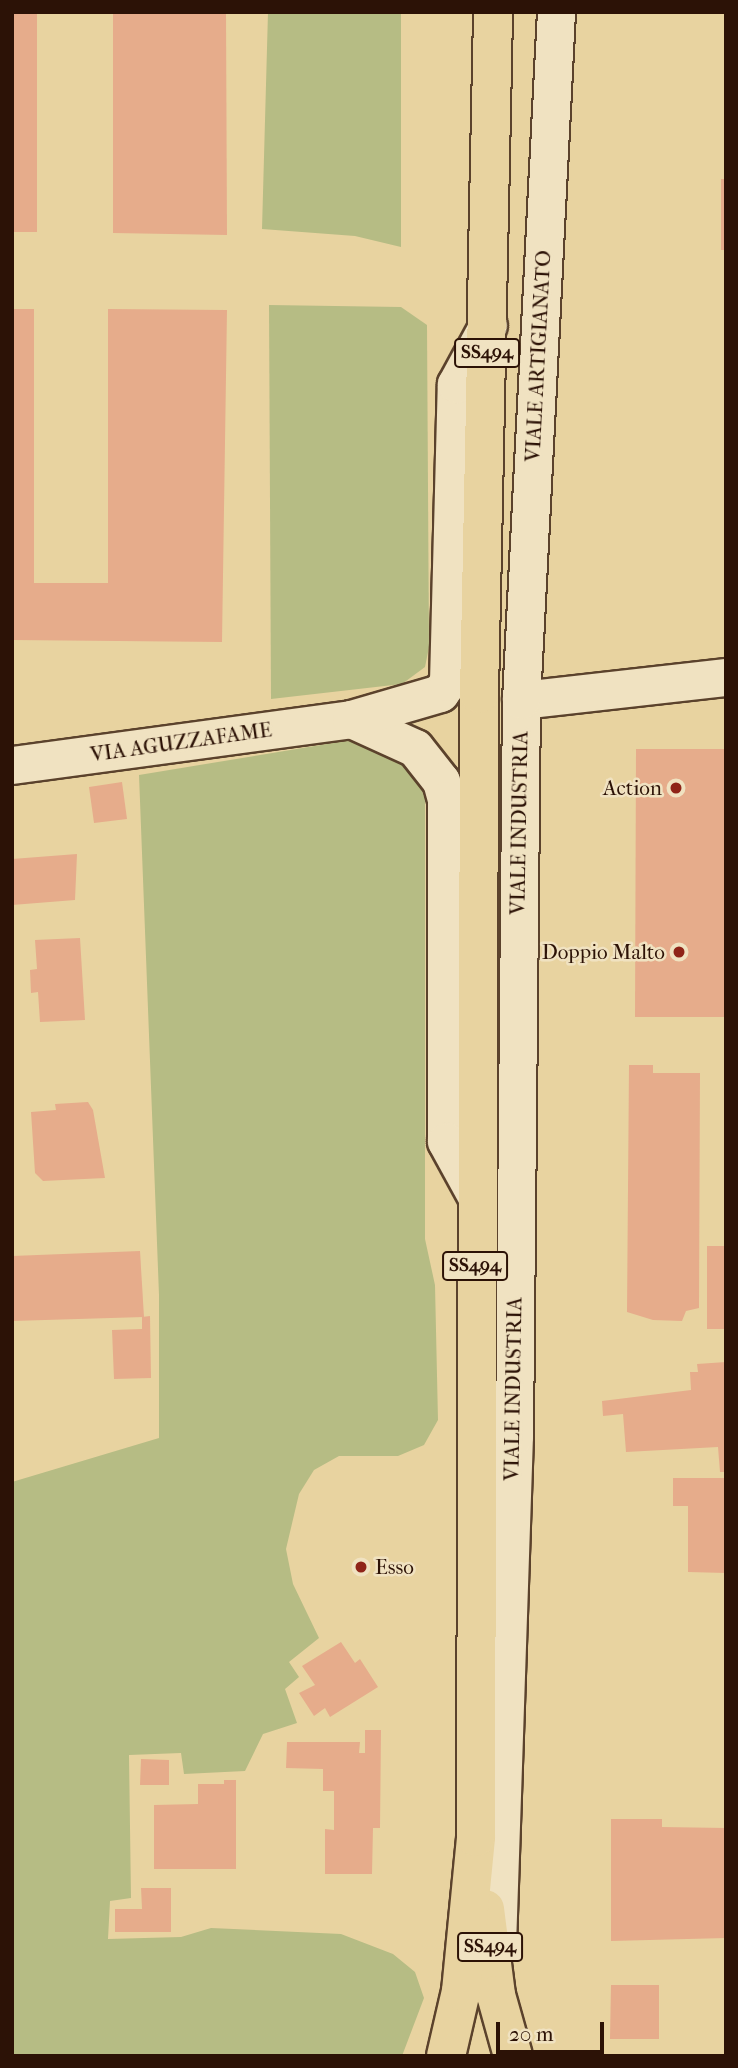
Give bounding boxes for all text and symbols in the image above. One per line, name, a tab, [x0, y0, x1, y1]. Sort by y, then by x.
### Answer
street label: VIALE ARTIGIANATO	[520, 250, 556, 462]
road number: SS494	[454, 338, 520, 368]
street label: VIA AGUZZAFAME	[89, 717, 273, 767]
street label: VIALE INDUSTRIA	[505, 731, 533, 915]
place label: Action	[603, 775, 662, 801]
marker: Action	[668, 780, 684, 796]
place label: Doppio Malto	[542, 939, 665, 965]
marker: Doppio Malto	[671, 944, 687, 960]
road number: SS494	[442, 1250, 508, 1282]
street label: VIALE INDUSTRIA	[499, 1297, 527, 1481]
place label: Esso	[375, 1554, 414, 1580]
marker: Esso	[353, 1559, 369, 1575]
road number: SS494	[457, 1932, 523, 1963]
scale bar	[500, 2008, 608, 2052]
text: 20 m	[509, 2022, 553, 2046]

